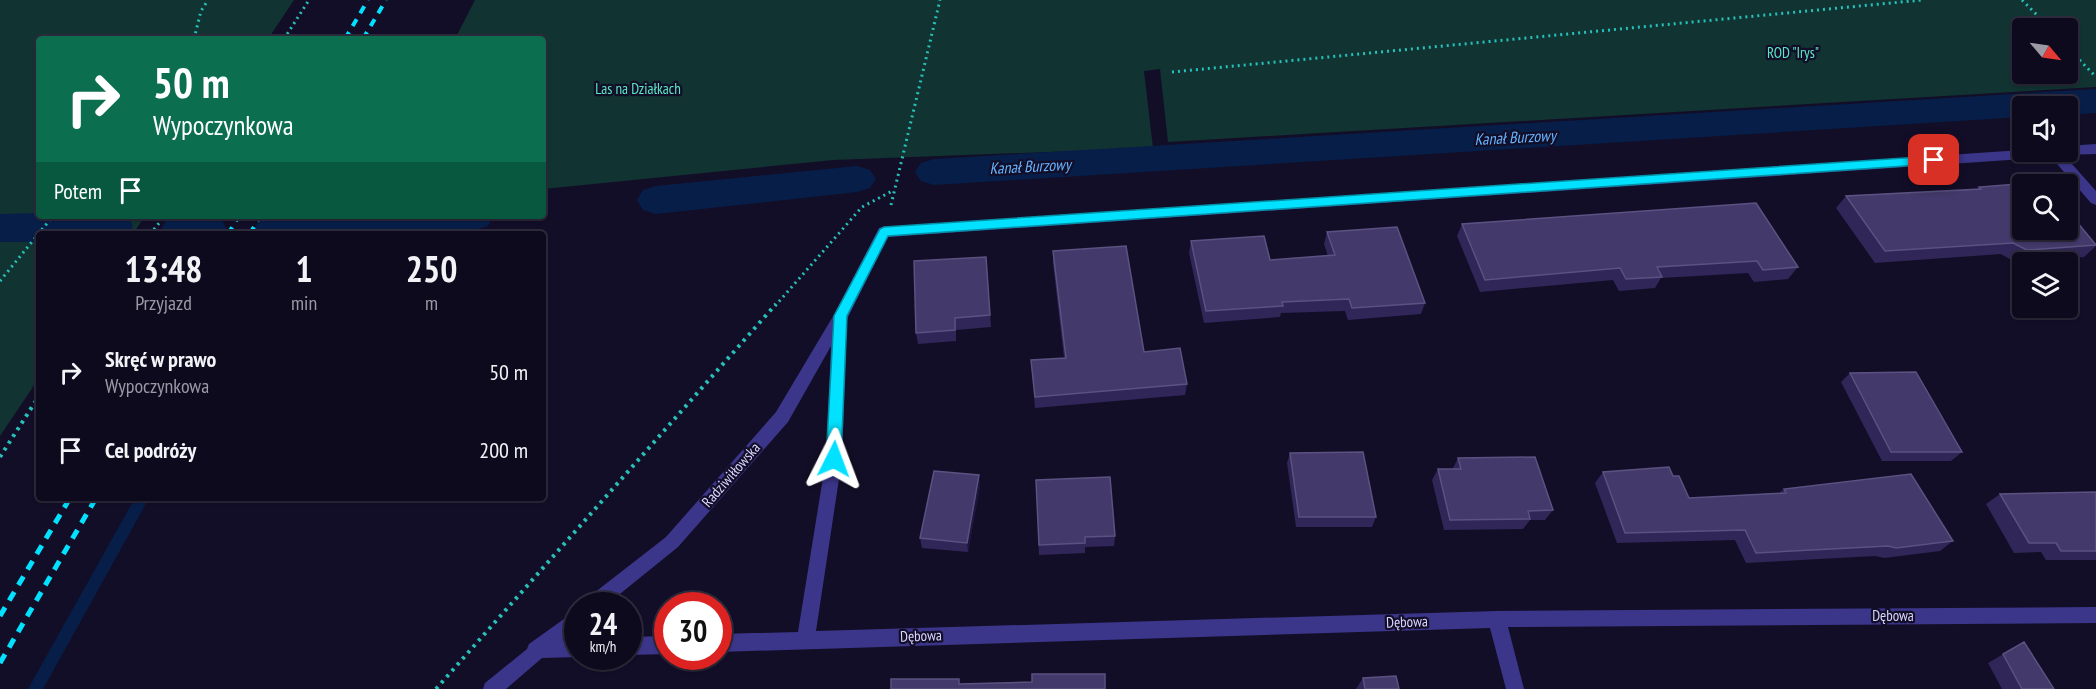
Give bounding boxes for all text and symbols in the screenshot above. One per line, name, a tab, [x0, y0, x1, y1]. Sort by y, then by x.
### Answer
north arrow	[2012, 18, 2078, 84]
map controls	[2012, 18, 2078, 318]
park label: ROD "Irys"	[1767, 43, 1819, 62]
text: 50 m	[153, 55, 230, 110]
icon: right	[54, 60, 132, 138]
park label: Las na Działkach	[595, 79, 681, 98]
button: sound	[2012, 96, 2078, 162]
text: Wypoczynkowa	[153, 108, 294, 142]
water label: Kanał Burzowy	[1474, 125, 1558, 149]
pin	[1908, 134, 1959, 185]
icon: arrive	[1917, 143, 1950, 176]
water label: Kanał Burzowy	[989, 154, 1073, 178]
icon: arrive	[114, 174, 147, 207]
button: search	[2012, 174, 2078, 240]
text: Potem	[54, 177, 102, 205]
text: 13:48	[125, 245, 202, 292]
text: 1	[295, 245, 313, 292]
text: 250	[406, 245, 457, 292]
button: layers	[2012, 252, 2078, 318]
text: Przyjazd	[135, 290, 192, 316]
text: min	[291, 290, 317, 316]
text: m	[425, 290, 438, 316]
text: Skręć w prawo	[105, 345, 216, 373]
icon: right	[54, 356, 87, 389]
text: 50 m	[489, 358, 528, 386]
text: Wypoczynkowa	[105, 373, 209, 399]
position arrow	[802, 427, 866, 491]
icon: arrive	[54, 434, 87, 467]
text: Cel podróży	[105, 436, 196, 464]
text: 200 m	[479, 436, 528, 464]
street label: Radziwiłłowska	[697, 438, 764, 511]
speed limit sign: 30	[654, 592, 732, 670]
text: 24	[589, 604, 617, 643]
street label: Dębowa	[1872, 606, 1914, 625]
street label: Dębowa	[1386, 611, 1428, 632]
street label: Dębowa	[900, 625, 942, 646]
text: km/h	[590, 637, 616, 656]

